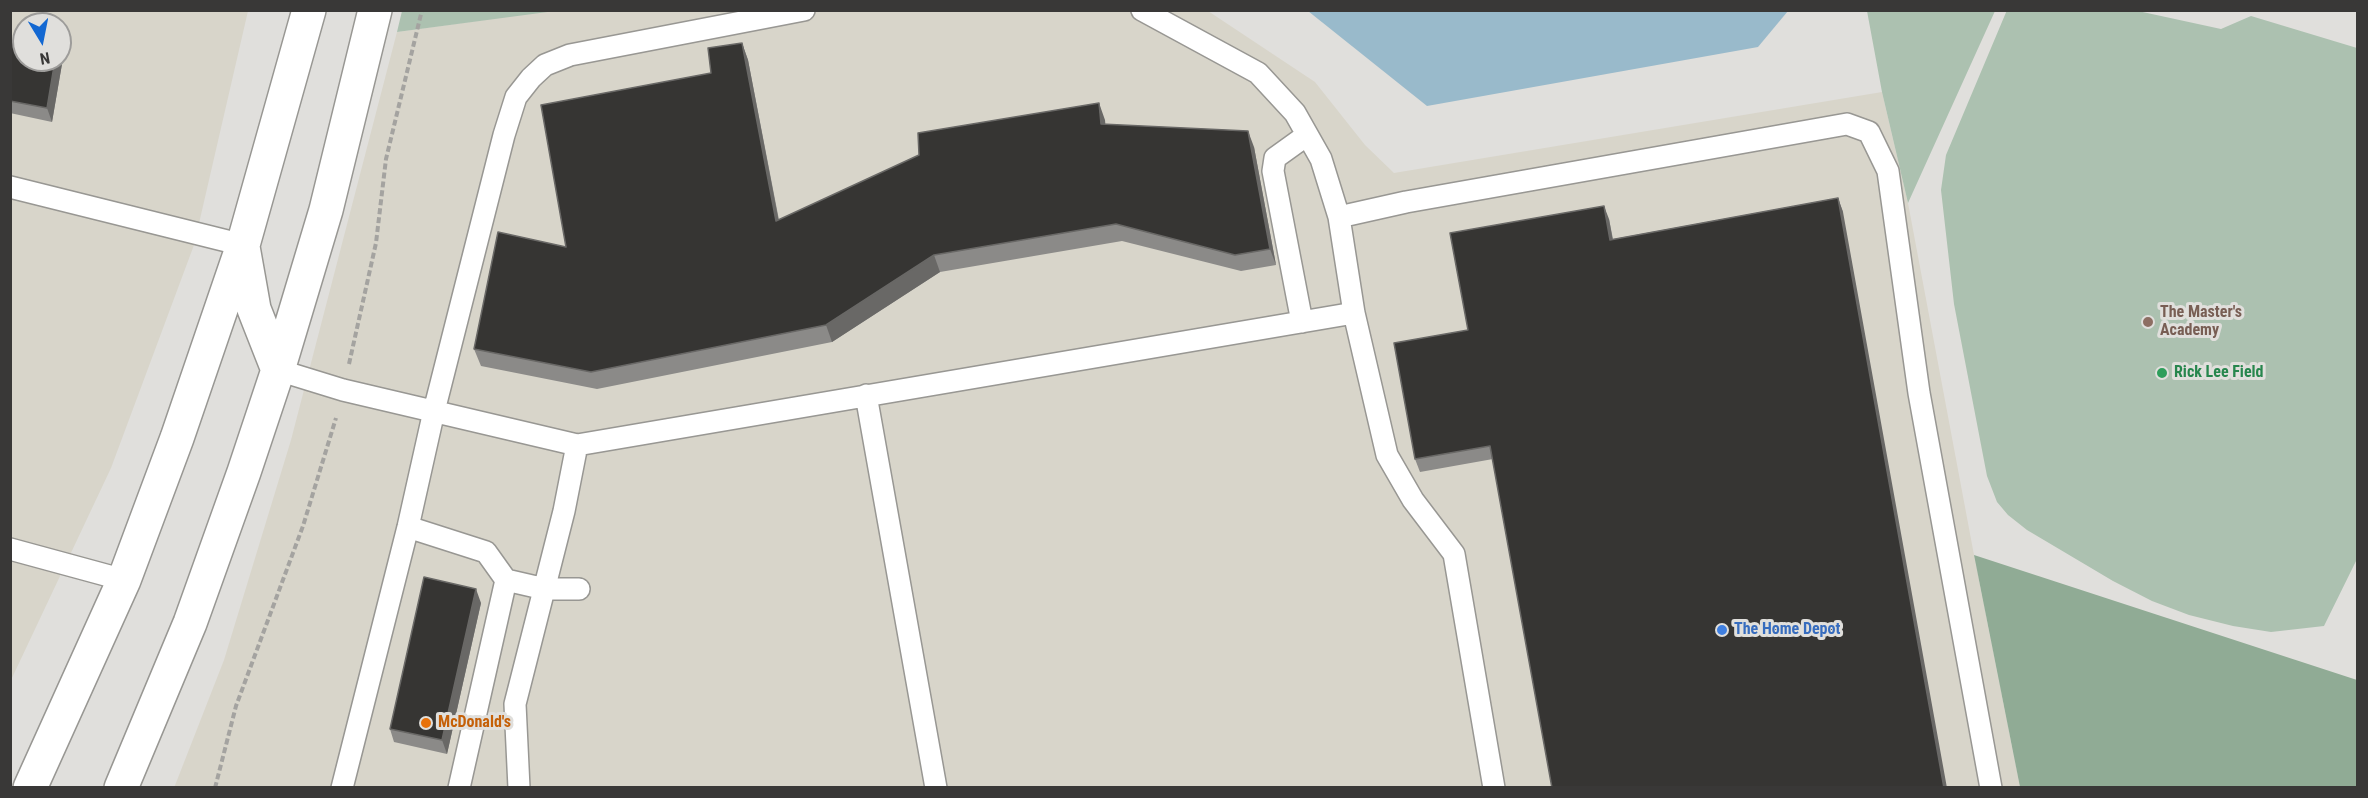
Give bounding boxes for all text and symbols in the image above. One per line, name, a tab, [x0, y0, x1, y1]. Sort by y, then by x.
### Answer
north arrow	[12, 12, 72, 72]
text: N	[38, 48, 51, 68]
place label: The Master's Academy	[2160, 303, 2242, 341]
marker: The Master's Academy	[2141, 315, 2155, 329]
place label: Rick Lee Field	[2174, 363, 2264, 383]
marker: Rick Lee Field	[2155, 366, 2169, 380]
place label: The Home Depot	[1734, 620, 1840, 640]
marker: The Home Depot	[1715, 623, 1729, 637]
place label: McDonald's	[438, 713, 511, 733]
marker: McDonald's	[419, 716, 433, 730]

